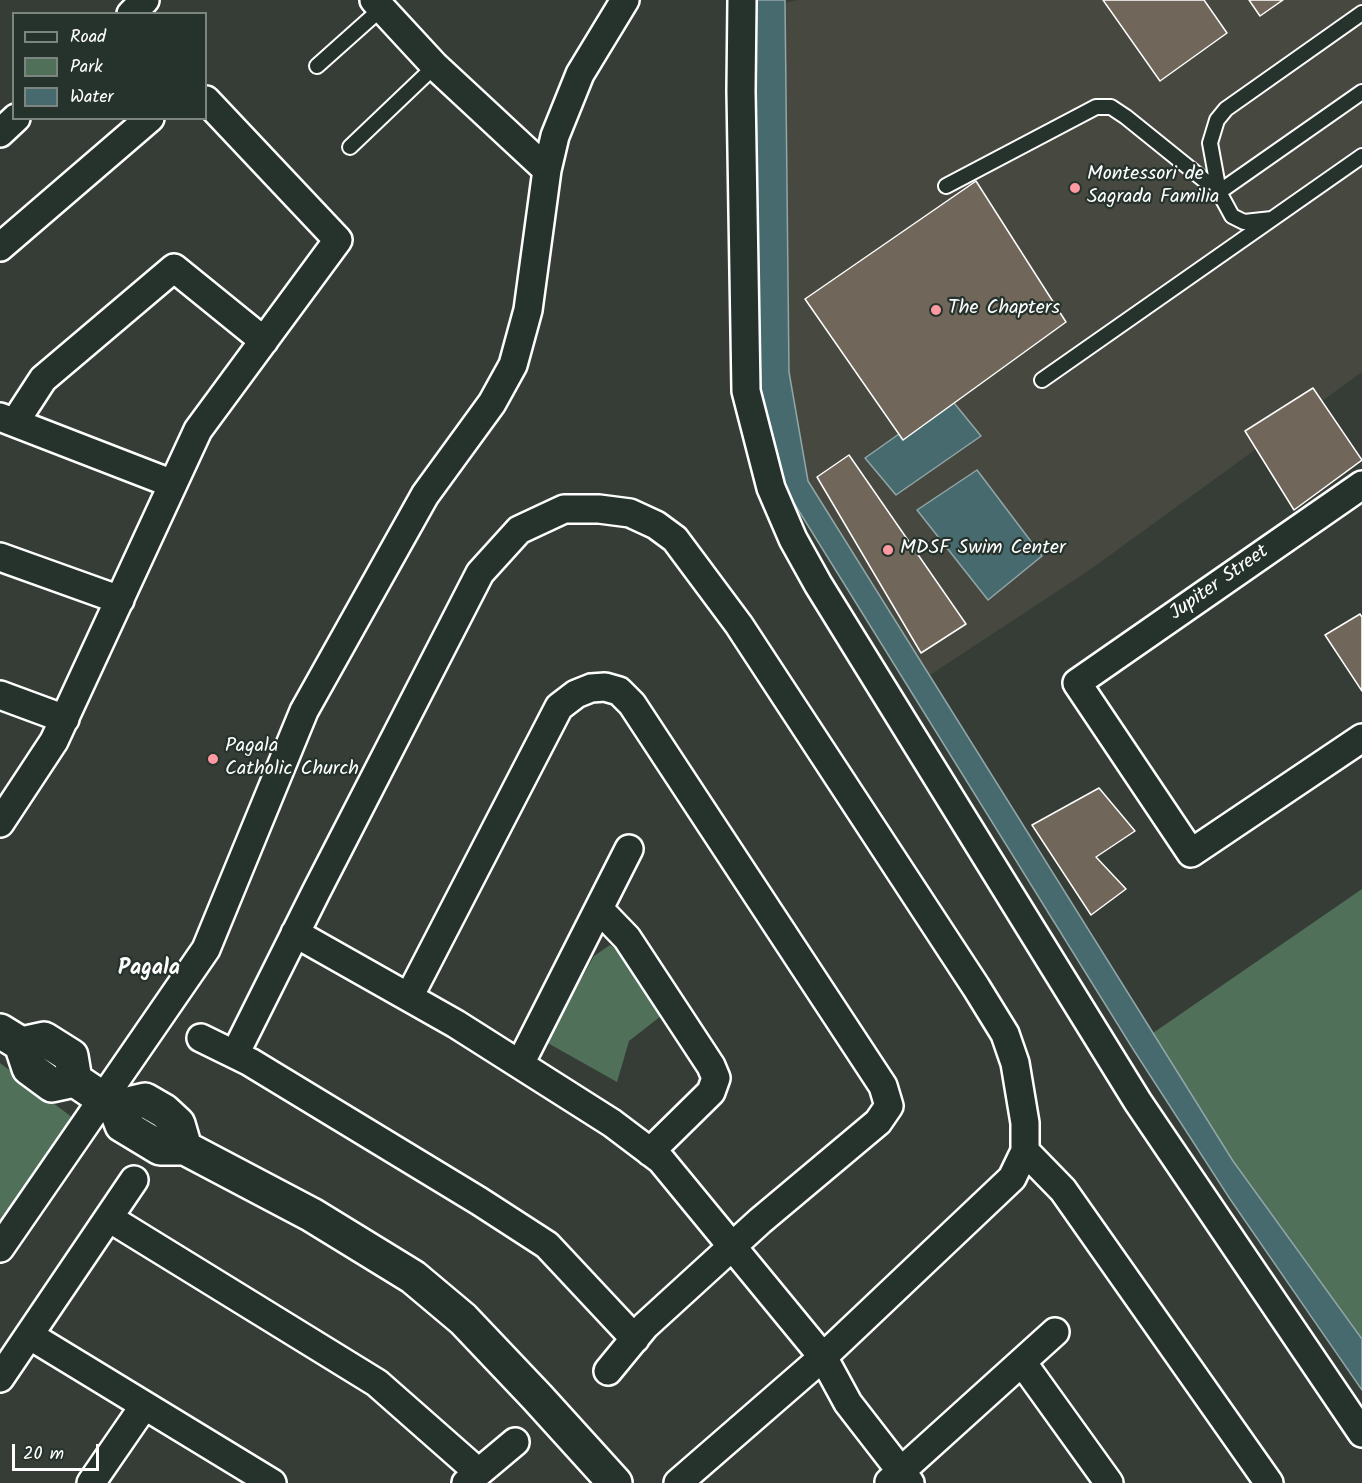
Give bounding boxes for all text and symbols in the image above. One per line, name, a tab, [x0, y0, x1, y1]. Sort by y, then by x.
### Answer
legend	[12, 12, 207, 120]
text: Road	[70, 23, 106, 52]
text: Park	[70, 53, 103, 82]
text: Water	[70, 83, 114, 112]
place label: Montessori de Sagrada Familia	[1087, 164, 1219, 211]
marker: Montessori de Sagrada Familia	[1068, 181, 1082, 195]
place label: The Chapters	[948, 298, 1060, 322]
marker: The Chapters	[929, 303, 943, 317]
place label: MDSF Swim Center	[900, 538, 1066, 562]
street label: Jupiter Street	[1166, 541, 1274, 627]
marker: MDSF Swim Center	[881, 543, 895, 557]
place label: Pagala Catholic Church	[225, 736, 359, 783]
marker: Pagala Catholic Church	[206, 752, 220, 766]
district label: Pagala	[118, 957, 180, 983]
scale bar	[15, 1432, 102, 1470]
text: 20 m	[23, 1440, 64, 1469]

